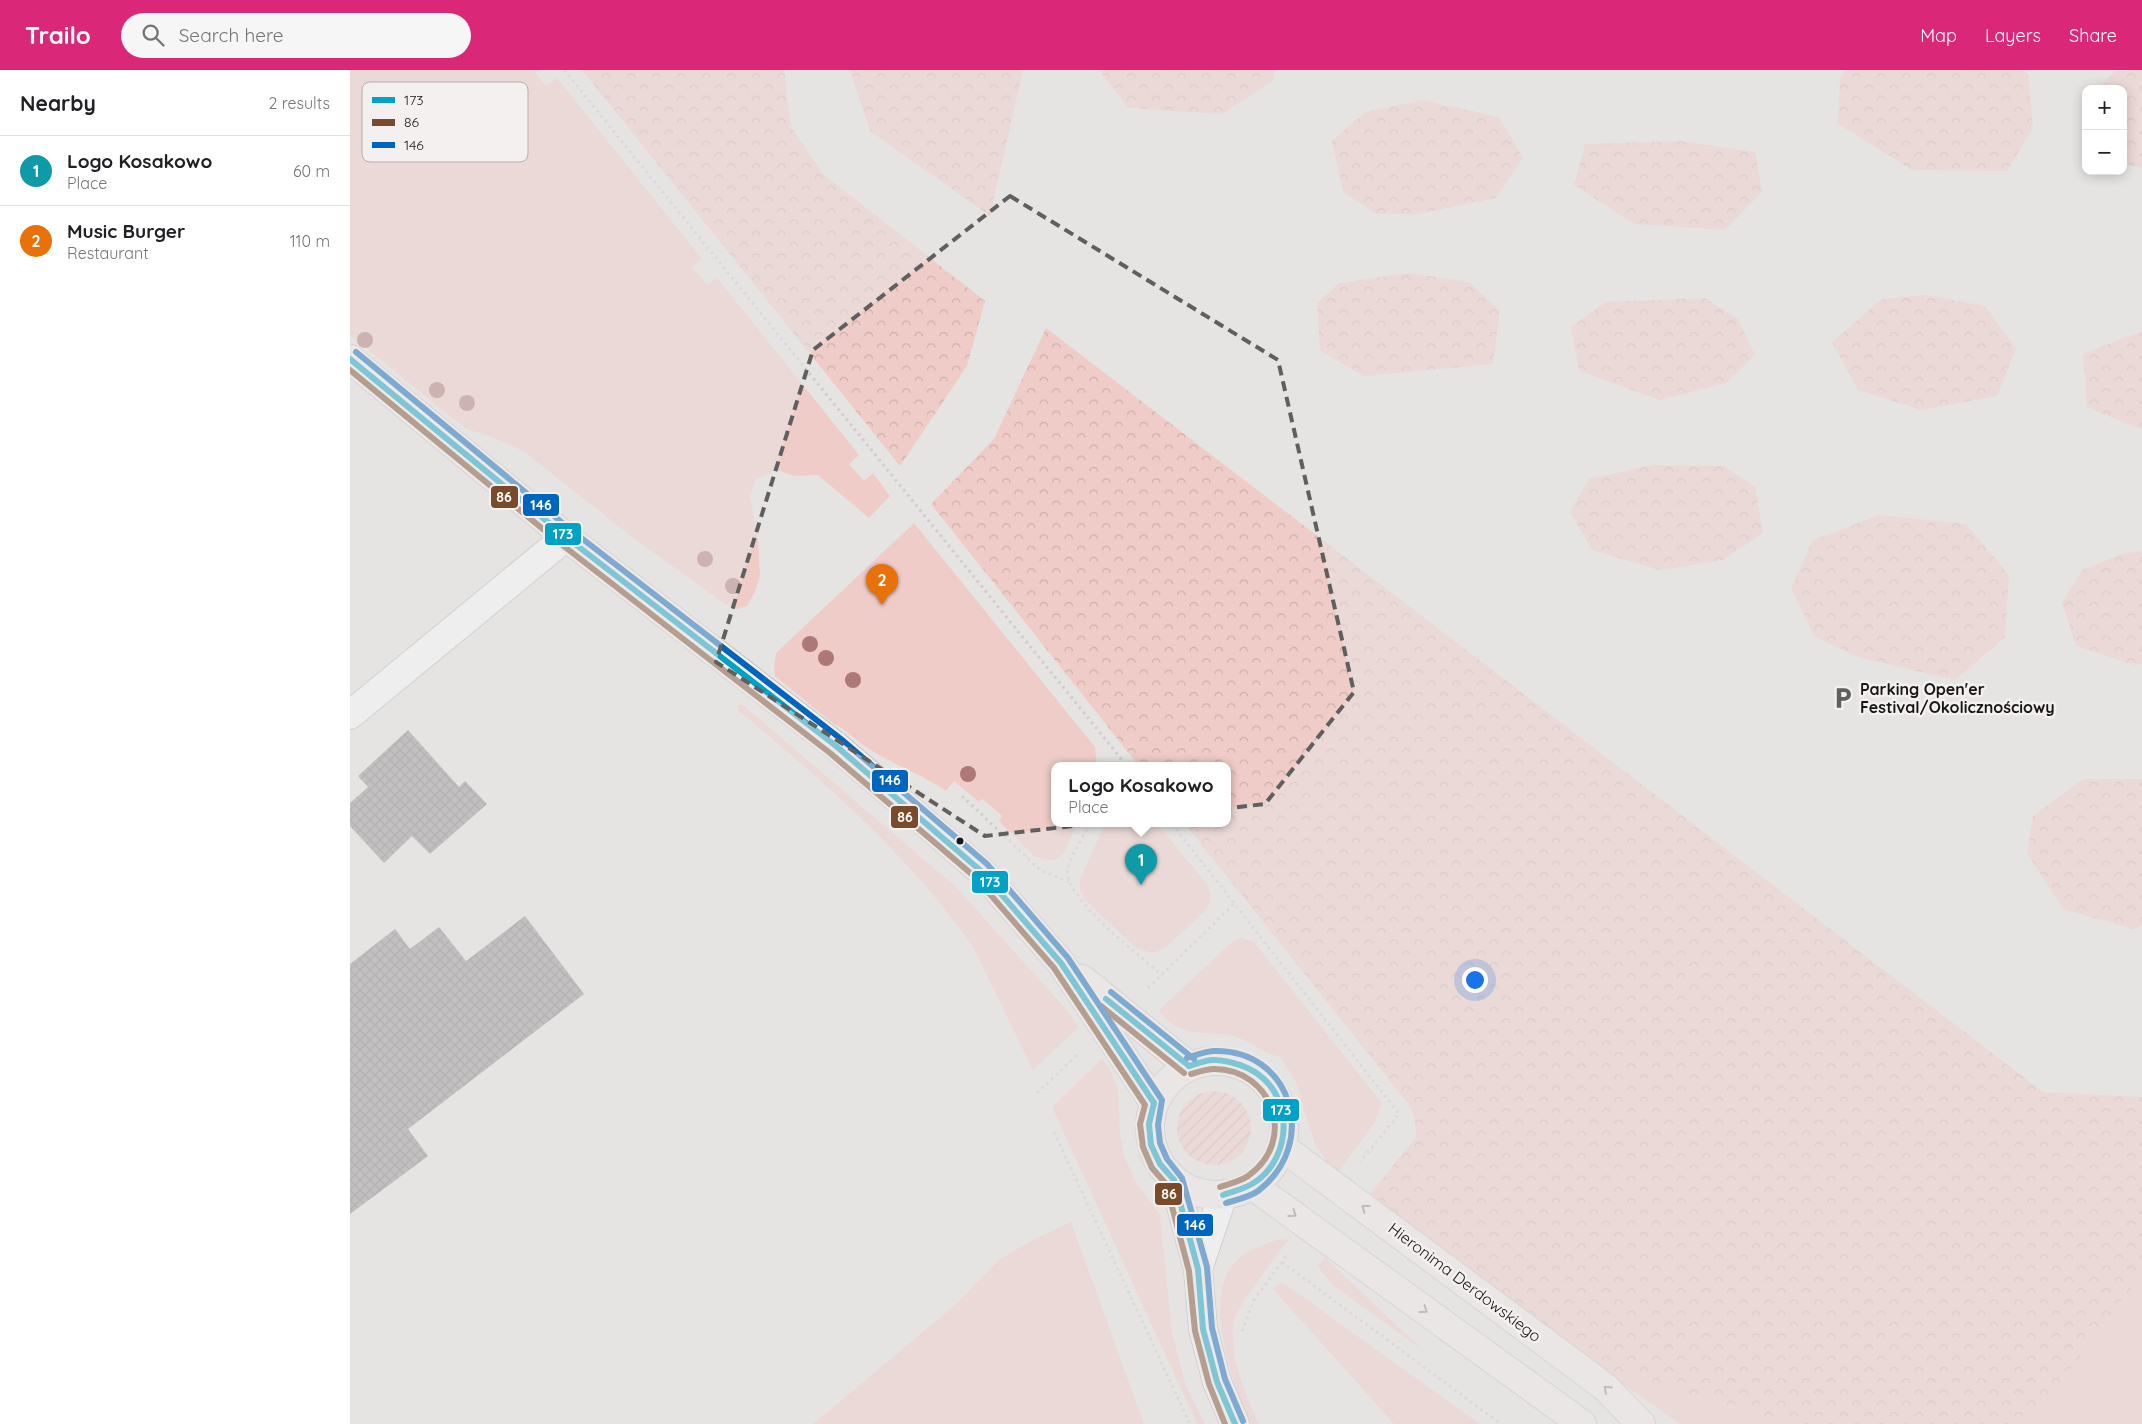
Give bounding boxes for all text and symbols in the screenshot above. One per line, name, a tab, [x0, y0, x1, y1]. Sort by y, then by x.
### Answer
search box	[121, 13, 471, 58]
text: Trailo	[25, 20, 91, 50]
icon: search	[139, 21, 167, 49]
text: Search here	[179, 23, 284, 47]
text: Map	[1920, 24, 1957, 47]
text: Layers	[1985, 24, 2041, 47]
text: Share	[2069, 24, 2117, 47]
legend	[362, 82, 528, 162]
map controls	[2082, 85, 2127, 175]
button: +	[2082, 85, 2127, 130]
text: Nearby	[20, 90, 96, 116]
text: 173	[404, 91, 424, 109]
text: 2 results	[268, 93, 330, 113]
text: 86	[404, 113, 420, 131]
button: −	[2082, 130, 2127, 175]
text: 146	[404, 136, 424, 154]
text: Logo Kosakowo	[67, 149, 212, 173]
text: 1	[33, 161, 39, 181]
text: 60 m	[293, 161, 330, 181]
text: Place	[67, 173, 107, 193]
text: Music Burger	[67, 219, 185, 243]
text: 2	[31, 231, 41, 251]
text: 110 m	[290, 231, 330, 251]
text: Restaurant	[67, 243, 149, 263]
line badge: 86	[490, 485, 519, 509]
text: 86	[496, 488, 512, 506]
line badge: 146	[522, 493, 560, 517]
text: 146	[530, 496, 552, 514]
line badge: 173	[544, 522, 582, 546]
text: 173	[553, 525, 573, 543]
pin: 2	[866, 564, 898, 605]
place label: Parking Open'er Festival/Okolicznościowy	[1860, 679, 2055, 717]
parking icon: Parking Open'er Festival/Okolicznościowy	[1830, 685, 1856, 711]
popup	[1051, 762, 1231, 827]
line badge: 146	[871, 769, 909, 793]
text: 146	[879, 771, 901, 789]
text: Logo Kosakowo	[1068, 773, 1214, 797]
text: Place	[1068, 797, 1109, 817]
line badge: 86	[890, 805, 919, 829]
text: 86	[897, 808, 913, 826]
unlabelled marker	[955, 836, 965, 846]
pin: 1	[1125, 844, 1157, 885]
line badge: 173	[971, 870, 1009, 894]
text: 173	[980, 873, 1000, 891]
your location	[1462, 967, 1488, 993]
line badge: 173	[1262, 1098, 1300, 1122]
text: 173	[1271, 1101, 1291, 1119]
line badge: 86	[1154, 1182, 1183, 1206]
text: 86	[1161, 1185, 1177, 1203]
one-way arrow	[1361, 1205, 1371, 1214]
one-way arrow	[1287, 1208, 1297, 1217]
line badge: 146	[1176, 1213, 1214, 1237]
text: 146	[1184, 1216, 1206, 1234]
street label: Hieronima Derdowskiego	[1385, 1218, 1545, 1346]
one-way arrow	[1418, 1304, 1428, 1313]
one-way arrow	[1604, 1386, 1613, 1395]

